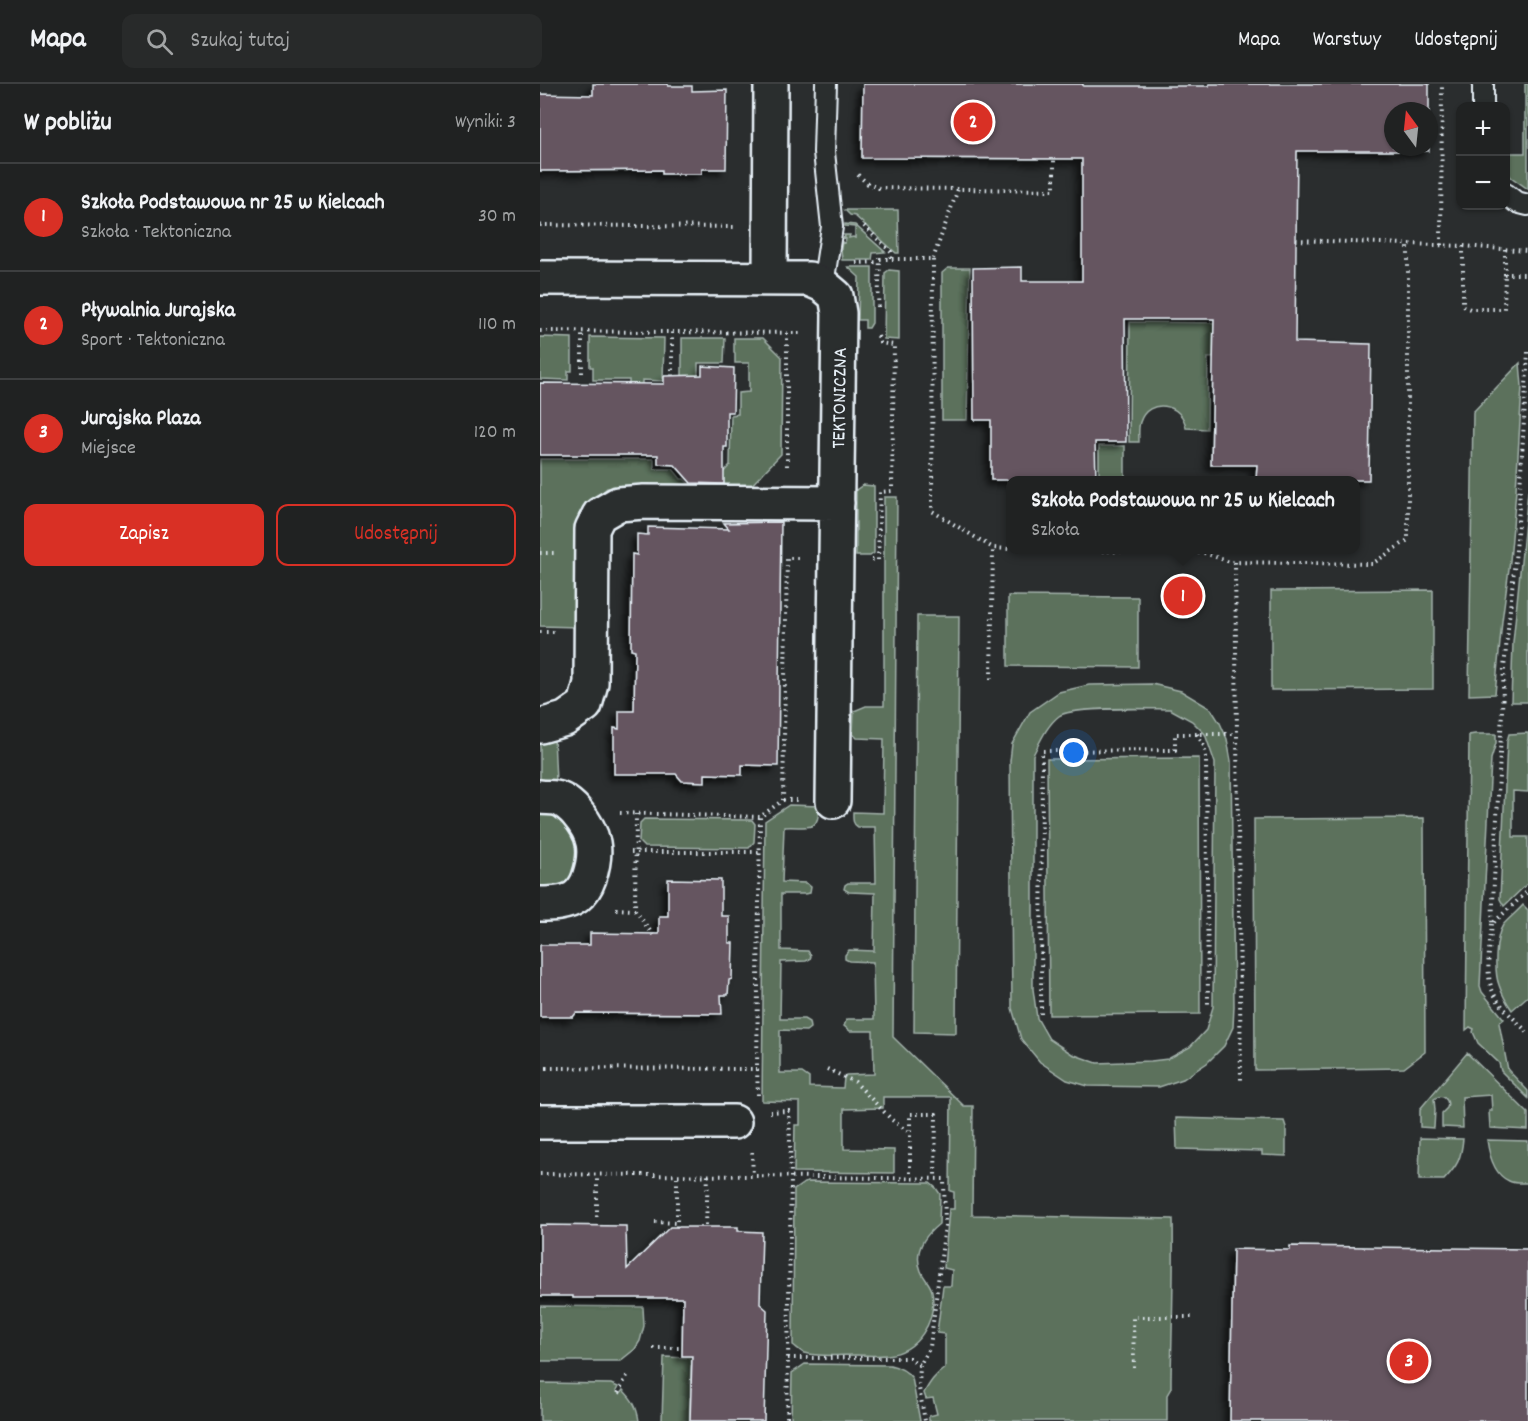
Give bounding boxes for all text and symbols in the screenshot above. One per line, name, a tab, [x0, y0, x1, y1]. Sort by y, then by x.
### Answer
search box	[122, 14, 542, 68]
text: Mapa	[30, 21, 86, 61]
icon: search	[143, 25, 176, 58]
text: Szukaj tutaj	[191, 26, 290, 57]
text: Mapa	[1238, 26, 1280, 56]
text: Warstwy	[1313, 26, 1381, 56]
text: Udostępnij	[1414, 26, 1498, 56]
pin: 2	[954, 99, 992, 144]
north arrow	[1384, 102, 1438, 156]
map controls	[1456, 102, 1510, 210]
button: +	[1456, 102, 1510, 156]
text: W pobliżu	[24, 105, 112, 142]
text: Wyniki: 3	[455, 109, 516, 137]
button: −	[1456, 156, 1510, 210]
text: Szkoła Podstawowa nr 25 w Kielcach	[81, 188, 385, 219]
text: 1	[41, 203, 46, 231]
text: 30 m	[478, 203, 516, 231]
text: Szkoła · Tektoniczna	[81, 219, 231, 247]
text: Pływalnia Jurajska	[81, 296, 235, 327]
text: 2	[39, 311, 48, 339]
text: 110 m	[478, 311, 516, 339]
text: Sport · Tektoniczna	[81, 327, 225, 355]
street label: TEKTONICZNA	[826, 347, 856, 449]
text: Jurajska Plaza	[81, 404, 201, 435]
text: 3	[39, 419, 48, 447]
text: 120 m	[474, 419, 516, 447]
text: Miejsce	[81, 435, 136, 463]
popup	[1006, 476, 1360, 554]
text: Szkoła Podstawowa nr 25 w Kielcach	[1031, 486, 1335, 517]
button: Zapisz	[24, 504, 264, 566]
button: Udostępnij	[276, 504, 516, 566]
text: Szkoła	[1031, 517, 1079, 545]
pin: 1	[1164, 574, 1202, 618]
your location	[1059, 738, 1088, 767]
pin: 3	[1390, 1338, 1428, 1384]

